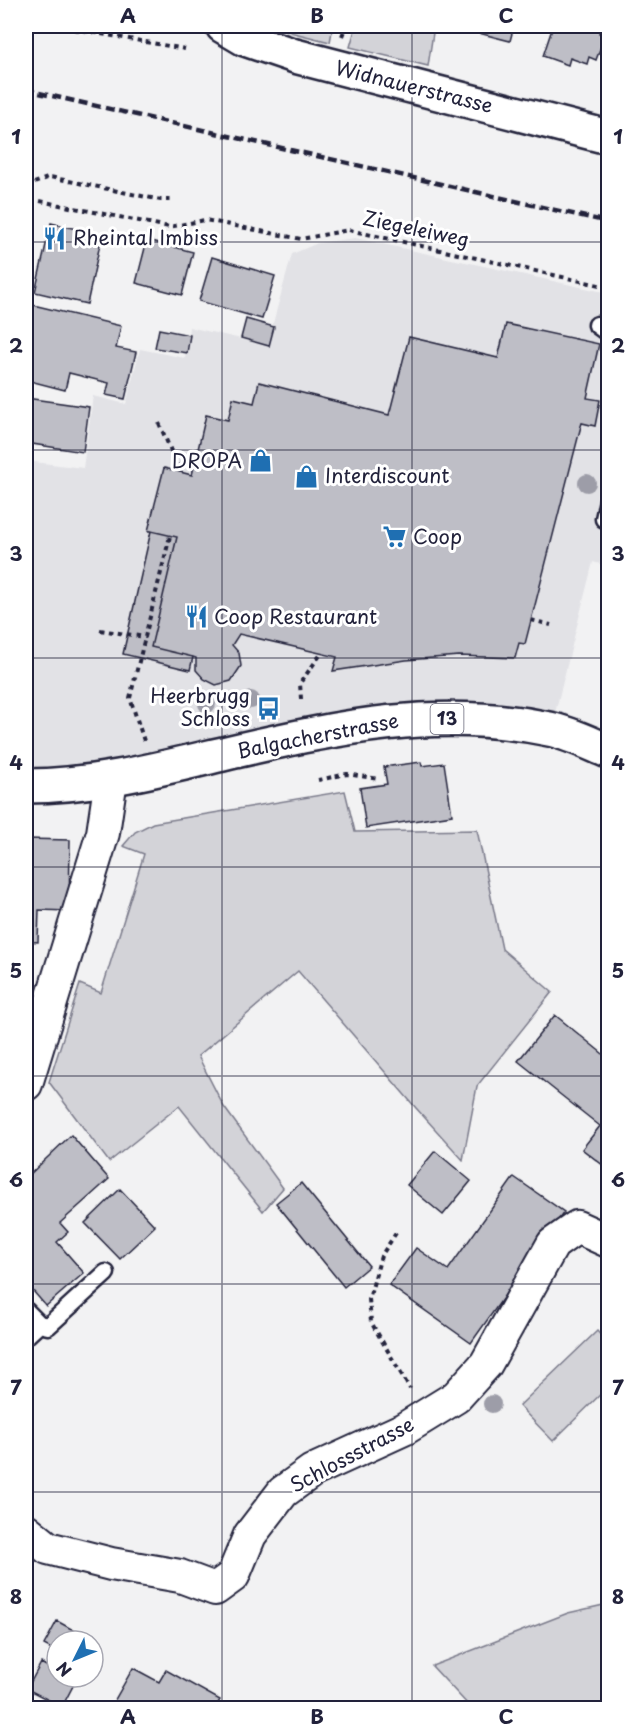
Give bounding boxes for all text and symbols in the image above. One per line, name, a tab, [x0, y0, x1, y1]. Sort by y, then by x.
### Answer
text: A	[120, 0, 136, 30]
text: B	[310, 0, 324, 30]
text: C	[498, 0, 514, 30]
street label: Widnauerstrasse	[332, 52, 496, 120]
text: 1	[11, 121, 21, 151]
text: 1	[613, 121, 623, 151]
street label: Ziegeleiweg	[360, 202, 472, 254]
place label: Rheintal Imbiss	[73, 222, 218, 252]
restaurant icon: Rheintal Imbiss	[42, 225, 68, 251]
text: 2	[9, 330, 23, 360]
text: 2	[611, 330, 625, 360]
place label: DROPA	[172, 445, 242, 475]
shop icon: DROPA	[247, 448, 273, 474]
place label: Interdiscount	[325, 460, 449, 490]
shop icon: Interdiscount	[294, 463, 320, 489]
place label: Coop	[413, 521, 462, 551]
supermarket icon: Coop	[382, 524, 408, 550]
text: 3	[9, 538, 23, 568]
text: 3	[611, 538, 625, 568]
place label: Coop Restaurant	[214, 601, 377, 631]
restaurant icon: Coop Restaurant	[183, 604, 209, 630]
place label: Heerbrugg Schloss	[150, 680, 250, 733]
bus stop icon: Heerbrugg Schloss	[255, 695, 281, 721]
road number: 13	[430, 704, 464, 734]
street label: Balgacherstrasse	[235, 705, 401, 765]
text: 4	[9, 747, 23, 777]
text: 4	[611, 747, 625, 777]
text: 5	[10, 955, 22, 985]
text: 5	[612, 955, 624, 985]
text: 6	[9, 1164, 23, 1194]
text: 6	[611, 1164, 625, 1194]
text: 7	[10, 1372, 22, 1402]
text: 7	[612, 1372, 624, 1402]
street label: Schlossstrasse	[284, 1409, 419, 1499]
text: 8	[10, 1581, 22, 1611]
text: 8	[612, 1581, 624, 1611]
north arrow	[45, 1629, 105, 1689]
text: N	[50, 1657, 76, 1683]
text: A	[120, 1701, 136, 1731]
text: B	[310, 1701, 324, 1731]
text: C	[498, 1701, 514, 1731]

